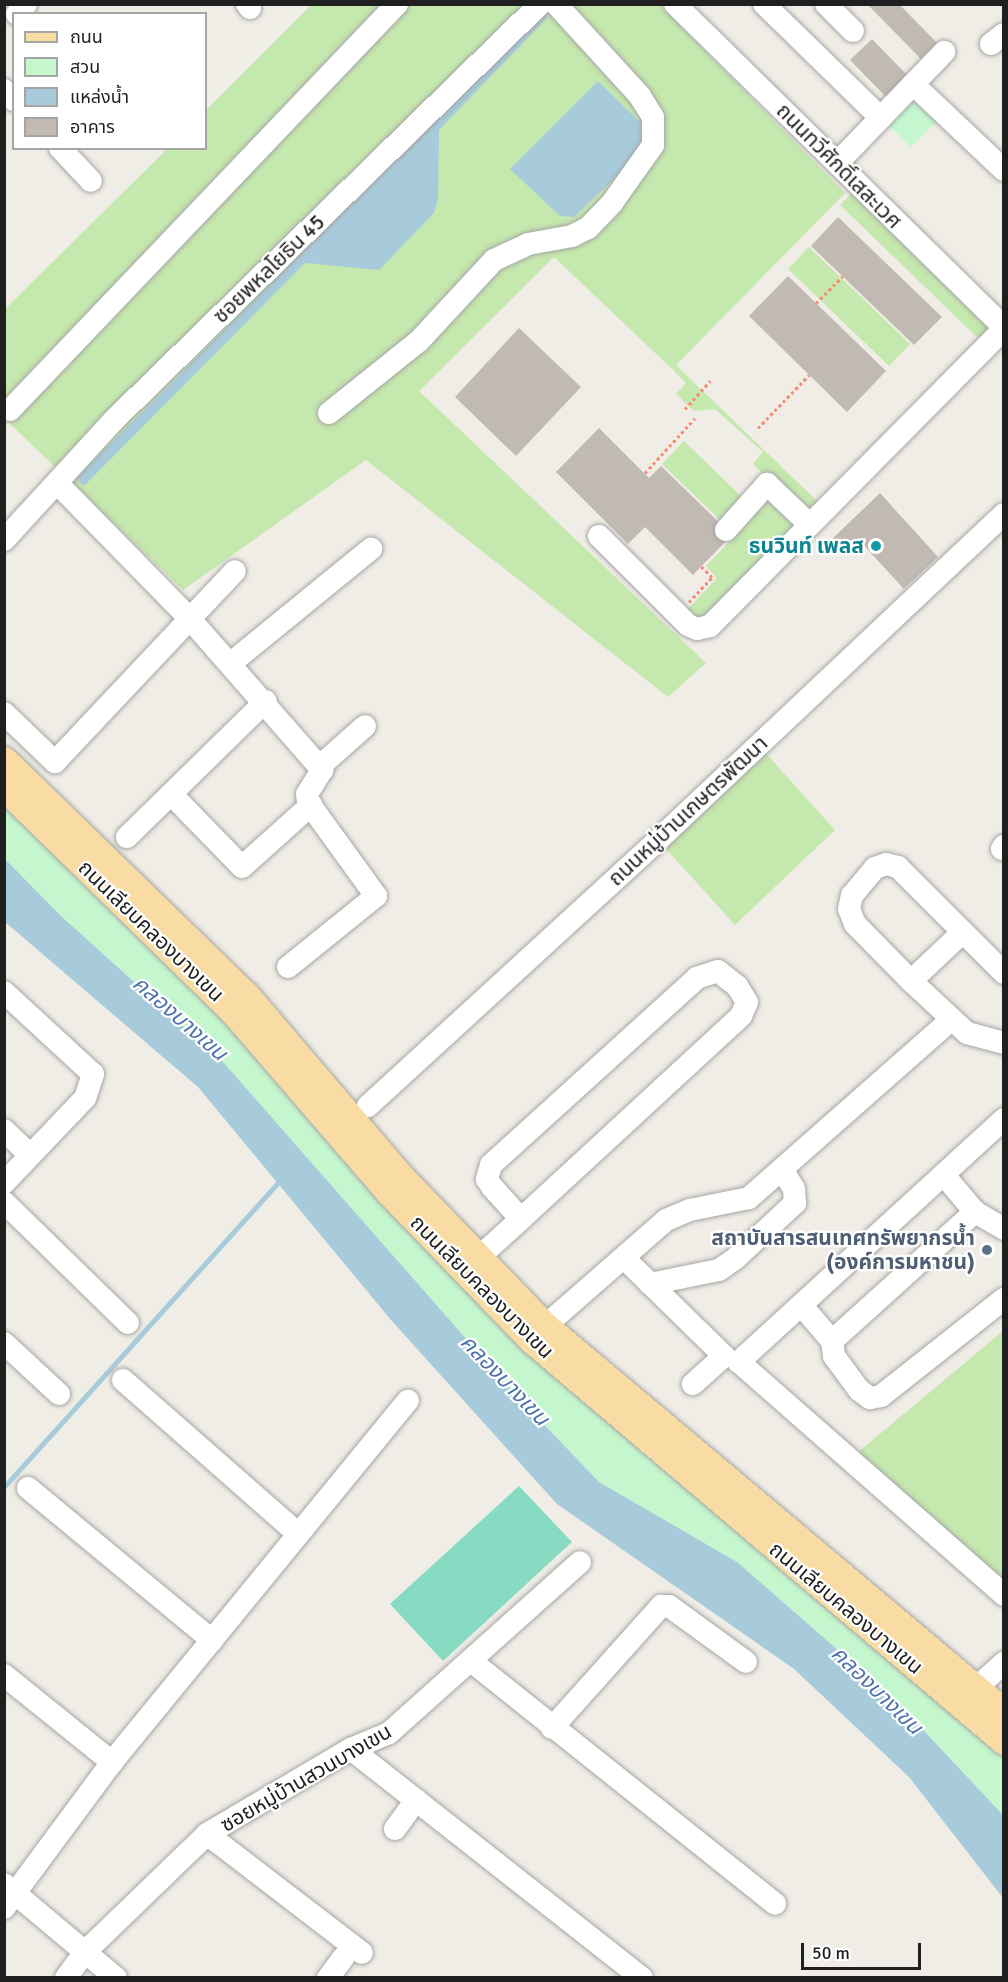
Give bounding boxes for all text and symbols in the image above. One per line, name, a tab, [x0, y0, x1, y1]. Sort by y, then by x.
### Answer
legend	[12, 12, 207, 150]
text: ถนน	[70, 26, 103, 48]
text: สวน	[70, 56, 100, 78]
text: แหล่งน้ำ	[70, 86, 129, 108]
street label: ถนนทวีศักดิ์เสสะเวศ	[771, 98, 907, 234]
text: อาคาร	[70, 116, 115, 138]
street label: ซอยพหลโยธิน 45	[208, 210, 330, 328]
place label: ธนวินท์ เพลส	[749, 533, 864, 559]
marker: ธนวินท์ เพลส	[869, 539, 883, 553]
street label: ถนนหมู่บ้านเกษตรพัฒนา	[603, 731, 773, 891]
street label: ถนนเลียบคลองบางเขน	[73, 855, 229, 1007]
water label: คลองบางเขน	[127, 970, 233, 1066]
street label: ถนนเลียบคลองบางเขน	[405, 1210, 559, 1364]
place label: สถาบันสารสนเทศทรัพยากรน้ำ (องค์การมหาชน)	[711, 1225, 975, 1275]
marker: สถาบันสารสนเทศทรัพยากรน้ำ (องค์การมหาชน)	[980, 1243, 994, 1257]
water label: คลองบางเขน	[455, 1329, 555, 1431]
street label: ถนนเลียบคลองบางเขน	[764, 1536, 928, 1680]
water label: คลองบางเขน	[826, 1640, 928, 1740]
street label: ซอยหมู่บ้านสวนบางเขน	[216, 1719, 396, 1837]
scale bar	[804, 1931, 924, 1969]
text: 50 m	[812, 1942, 850, 1964]

